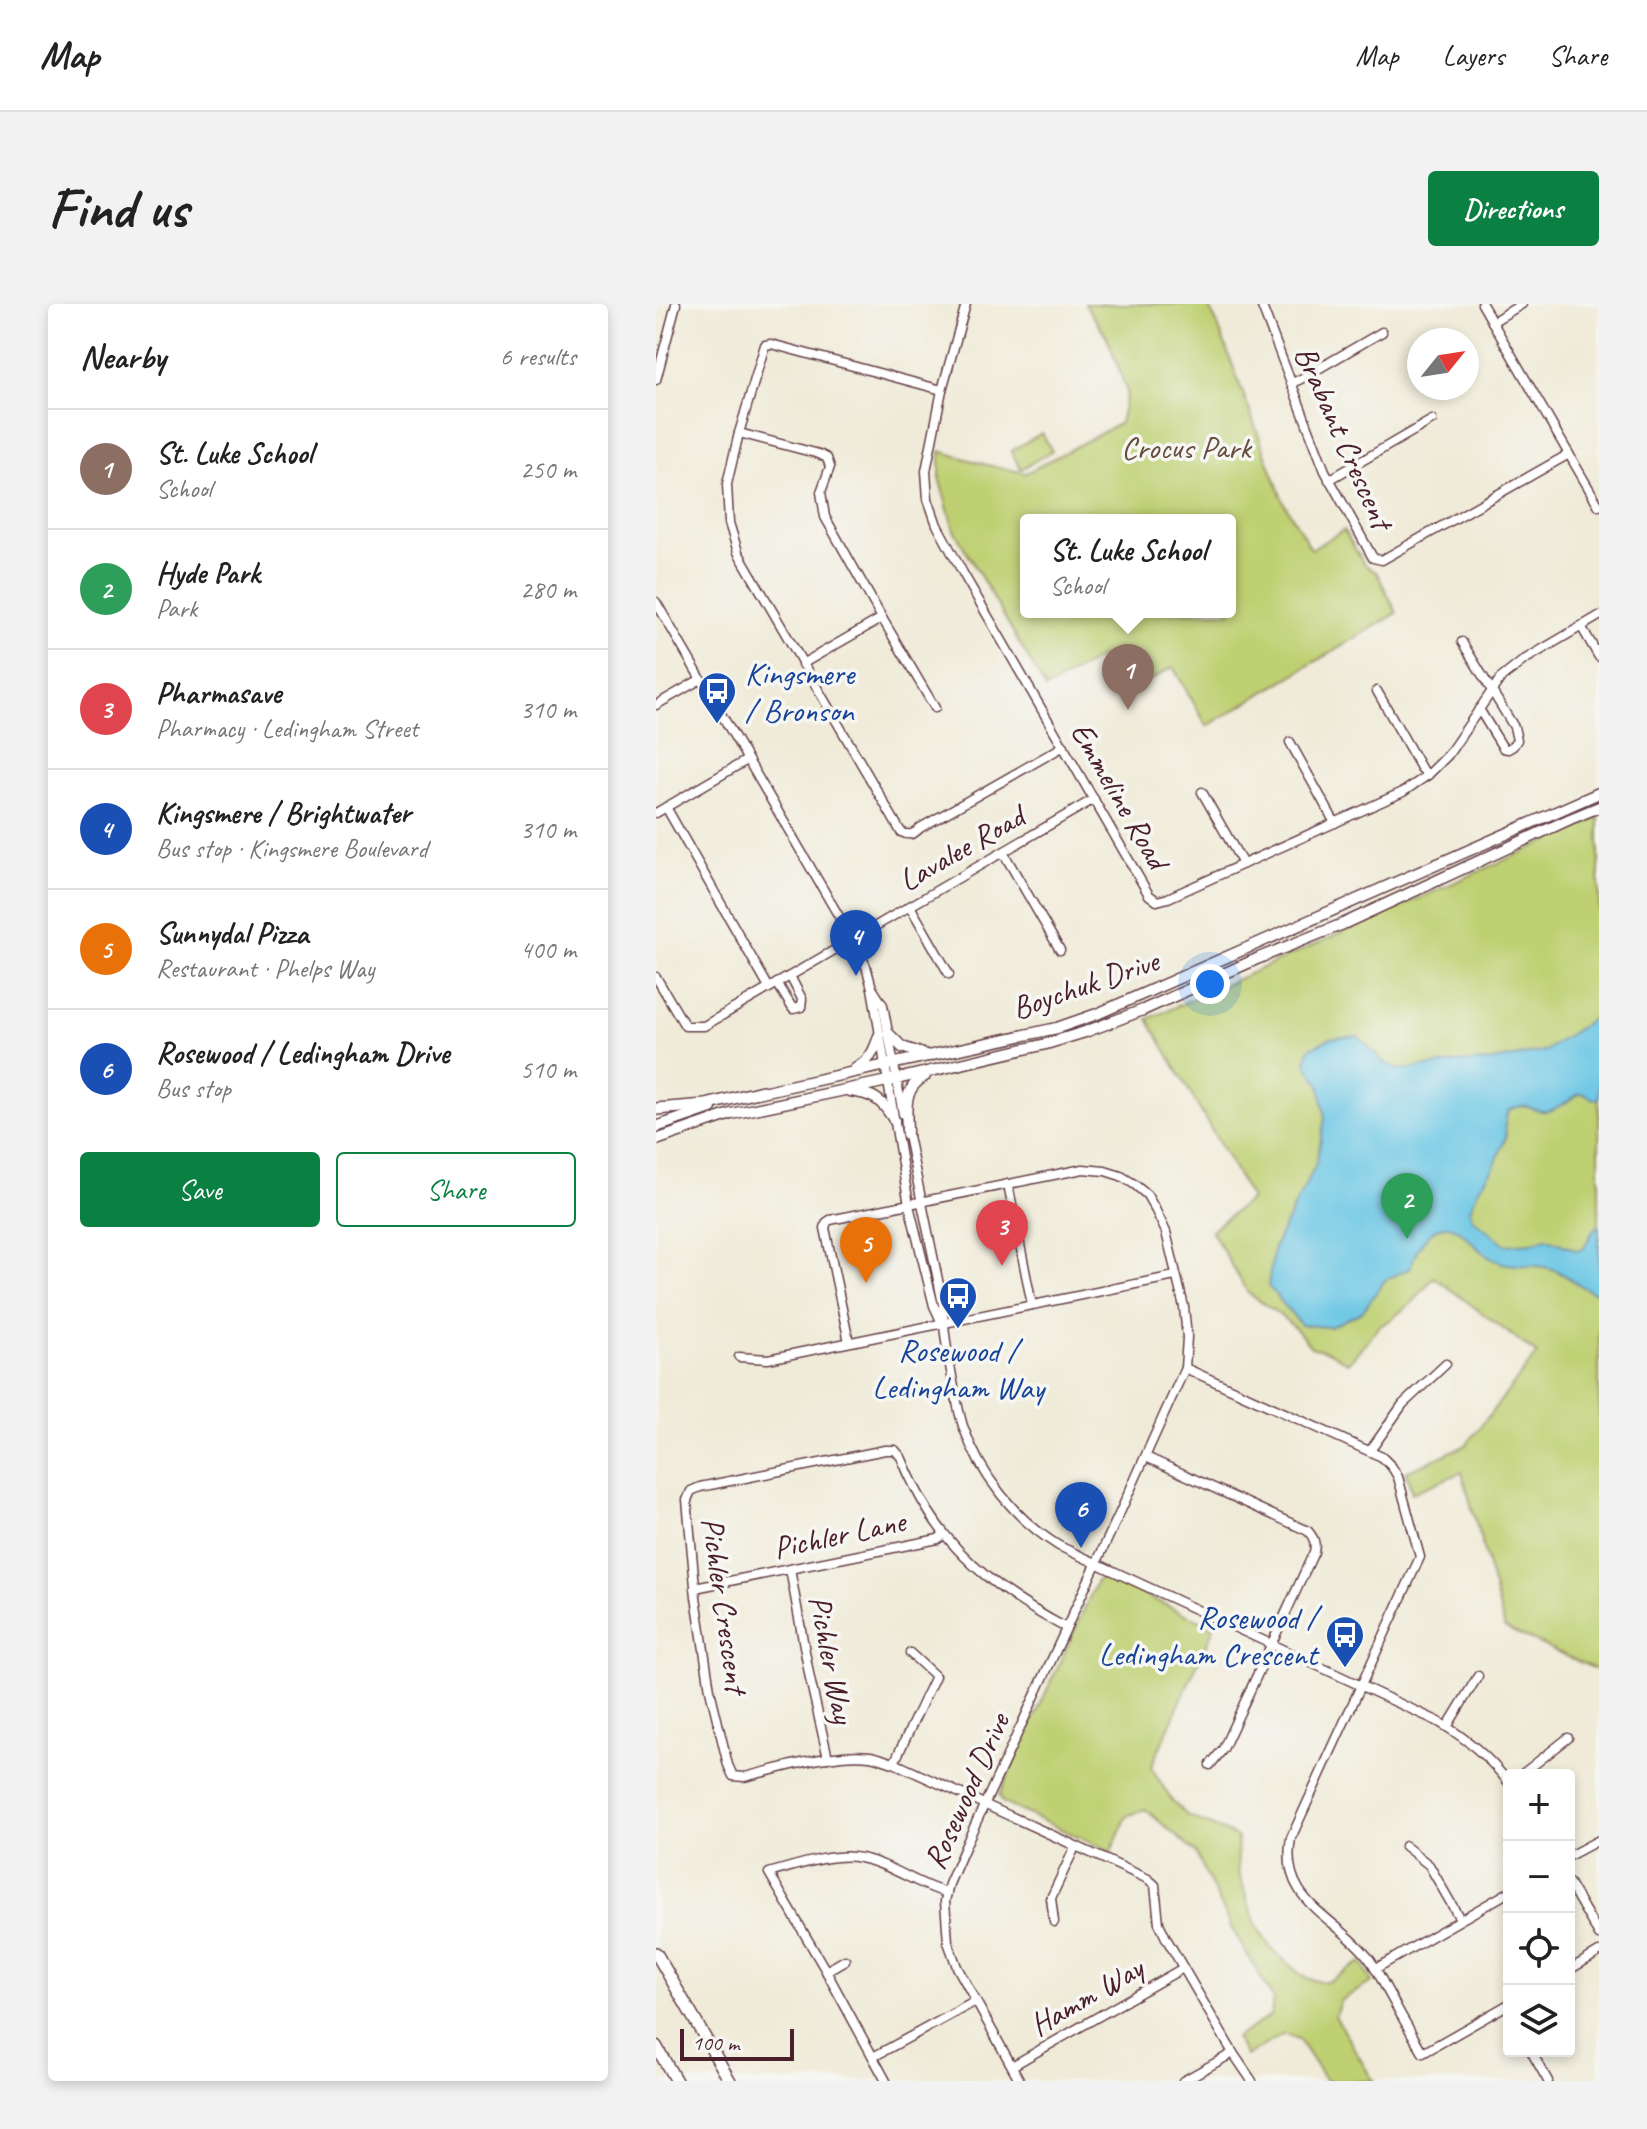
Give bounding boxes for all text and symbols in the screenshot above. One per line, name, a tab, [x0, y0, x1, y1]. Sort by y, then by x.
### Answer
text: Map	[40, 32, 99, 79]
text: Map	[1356, 38, 1399, 73]
text: Layers	[1443, 38, 1504, 73]
text: Share	[1548, 38, 1607, 73]
button: Directions	[1428, 171, 1599, 246]
text: Find us	[48, 173, 188, 244]
north arrow	[1407, 328, 1479, 400]
text: Nearby	[80, 335, 166, 378]
street label: Brabant Crescent	[1285, 339, 1404, 539]
text: 6 results	[500, 340, 576, 373]
park label: Crocus Park	[1121, 427, 1253, 468]
text: St. Luke School	[156, 434, 313, 472]
text: 1	[100, 453, 112, 486]
text: 250 m	[520, 453, 576, 486]
text: School	[156, 472, 212, 505]
popup	[1020, 514, 1236, 618]
text: St. Luke School	[1050, 531, 1206, 569]
text: Hyde Park	[156, 554, 260, 592]
text: School	[1050, 569, 1106, 602]
text: 2	[100, 573, 112, 606]
text: 280 m	[520, 573, 576, 606]
text: Park	[156, 592, 197, 625]
pin: 1	[1102, 644, 1154, 710]
place label: Kingsmere / Bronson	[745, 653, 857, 731]
bus stop icon: Kingsmere / Bronson	[696, 670, 738, 725]
text: Pharmasave	[156, 674, 281, 712]
text: 3	[100, 693, 112, 726]
text: 310 m	[520, 693, 576, 726]
text: Pharmacy · Ledingham Street	[156, 712, 418, 745]
street label: Emmeline Road	[1061, 715, 1181, 880]
text: Kingsmere / Brightwater	[156, 794, 411, 832]
street label: Lavalee Road	[891, 794, 1035, 901]
text: 4	[100, 813, 112, 846]
text: 310 m	[520, 813, 576, 846]
text: Bus stop · Kingsmere Boulevard	[156, 832, 428, 865]
pin: 4	[830, 910, 882, 976]
text: Sunnydal Pizza	[156, 914, 308, 952]
text: 5	[100, 933, 112, 966]
text: 400 m	[520, 933, 576, 966]
street label: Boychuk Drive	[1006, 939, 1166, 1029]
text: Restaurant · Phelps Way	[156, 952, 374, 985]
your location	[1190, 964, 1230, 1004]
text: Rosewood / Ledingham Drive	[156, 1034, 449, 1072]
text: 6	[100, 1053, 112, 1086]
text: 510 m	[520, 1053, 576, 1086]
text: Bus stop	[156, 1072, 231, 1105]
button: Save	[80, 1152, 320, 1227]
button: Share	[336, 1152, 576, 1227]
pin: 2	[1381, 1173, 1433, 1239]
pin: 3	[976, 1200, 1028, 1266]
pin: 5	[840, 1217, 892, 1283]
bus stop icon: Rosewood / Ledingham Way	[937, 1275, 979, 1330]
place label: Rosewood / Ledingham Way	[872, 1330, 1047, 1408]
pin: 6	[1055, 1482, 1107, 1548]
street label: Pichler Lane	[769, 1500, 911, 1568]
street label: Pichler Crescent	[692, 1515, 758, 1700]
street label: Pichler Way	[799, 1592, 864, 1728]
place label: Rosewood / Ledingham Crescent	[1099, 1597, 1323, 1675]
bus stop icon: Rosewood / Ledingham Crescent	[1324, 1614, 1366, 1669]
street label: Rosewood Drive	[914, 1705, 1020, 1875]
map controls	[1503, 1769, 1575, 2057]
button: +	[1503, 1769, 1575, 1841]
button: −	[1503, 1841, 1575, 1913]
button: locate	[1503, 1913, 1575, 1985]
street label: Hamm Way	[1022, 1946, 1153, 2045]
button: layers	[1503, 1985, 1575, 2057]
scale bar	[680, 2025, 794, 2061]
text: 100 m	[692, 2029, 739, 2057]

